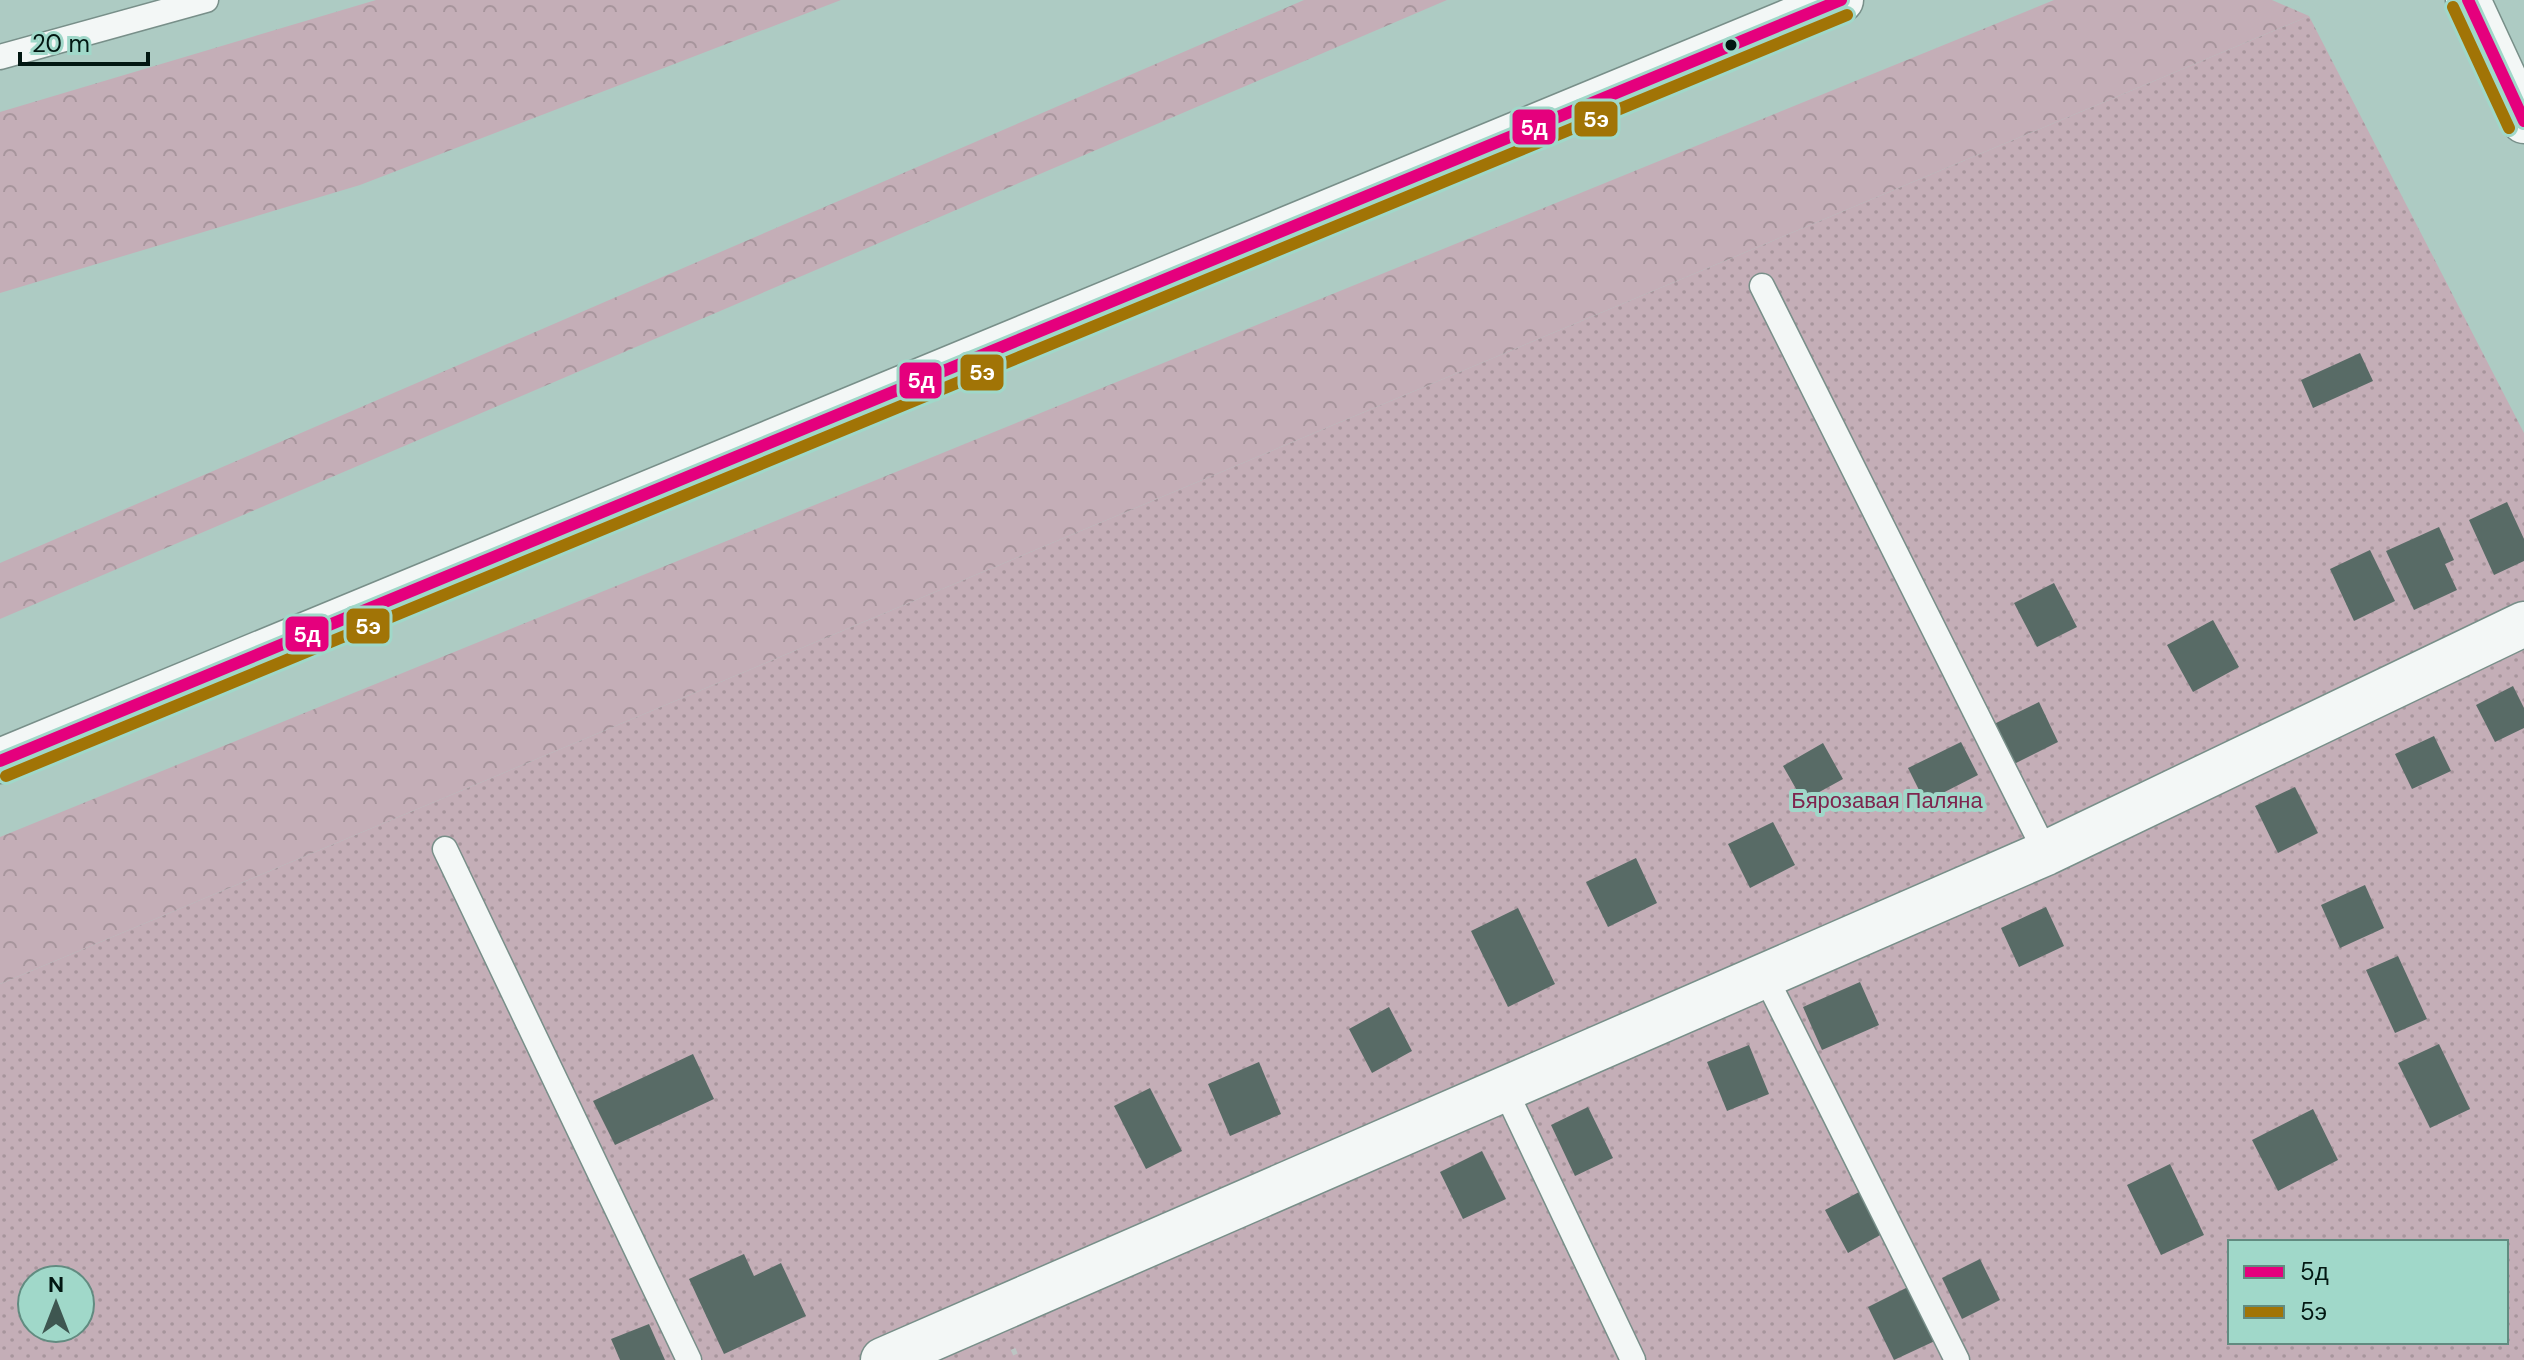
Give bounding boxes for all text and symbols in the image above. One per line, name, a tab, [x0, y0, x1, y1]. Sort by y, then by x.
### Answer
scale bar	[20, 16, 148, 66]
text: 20 m	[32, 28, 90, 59]
unlabelled marker	[1723, 37, 1739, 53]
line badge: 5э	[1573, 100, 1619, 138]
text: 5э	[1583, 105, 1609, 134]
line badge: 5д	[1511, 108, 1557, 146]
text: 5д	[1520, 113, 1548, 142]
line badge: 5э	[959, 353, 1005, 392]
text: 5э	[969, 358, 995, 387]
line badge: 5д	[898, 361, 943, 400]
text: 5д	[907, 366, 935, 395]
line badge: 5э	[345, 607, 391, 645]
text: 5э	[355, 612, 381, 641]
line badge: 5д	[284, 615, 330, 653]
text: 5д	[293, 620, 321, 649]
park label: Бярозавая Паляна	[1791, 786, 1984, 815]
legend	[2228, 1240, 2508, 1344]
text: 5д	[2300, 1256, 2329, 1287]
north arrow	[16, 1264, 96, 1344]
text: N	[48, 1270, 64, 1299]
text: 5э	[2300, 1296, 2327, 1327]

